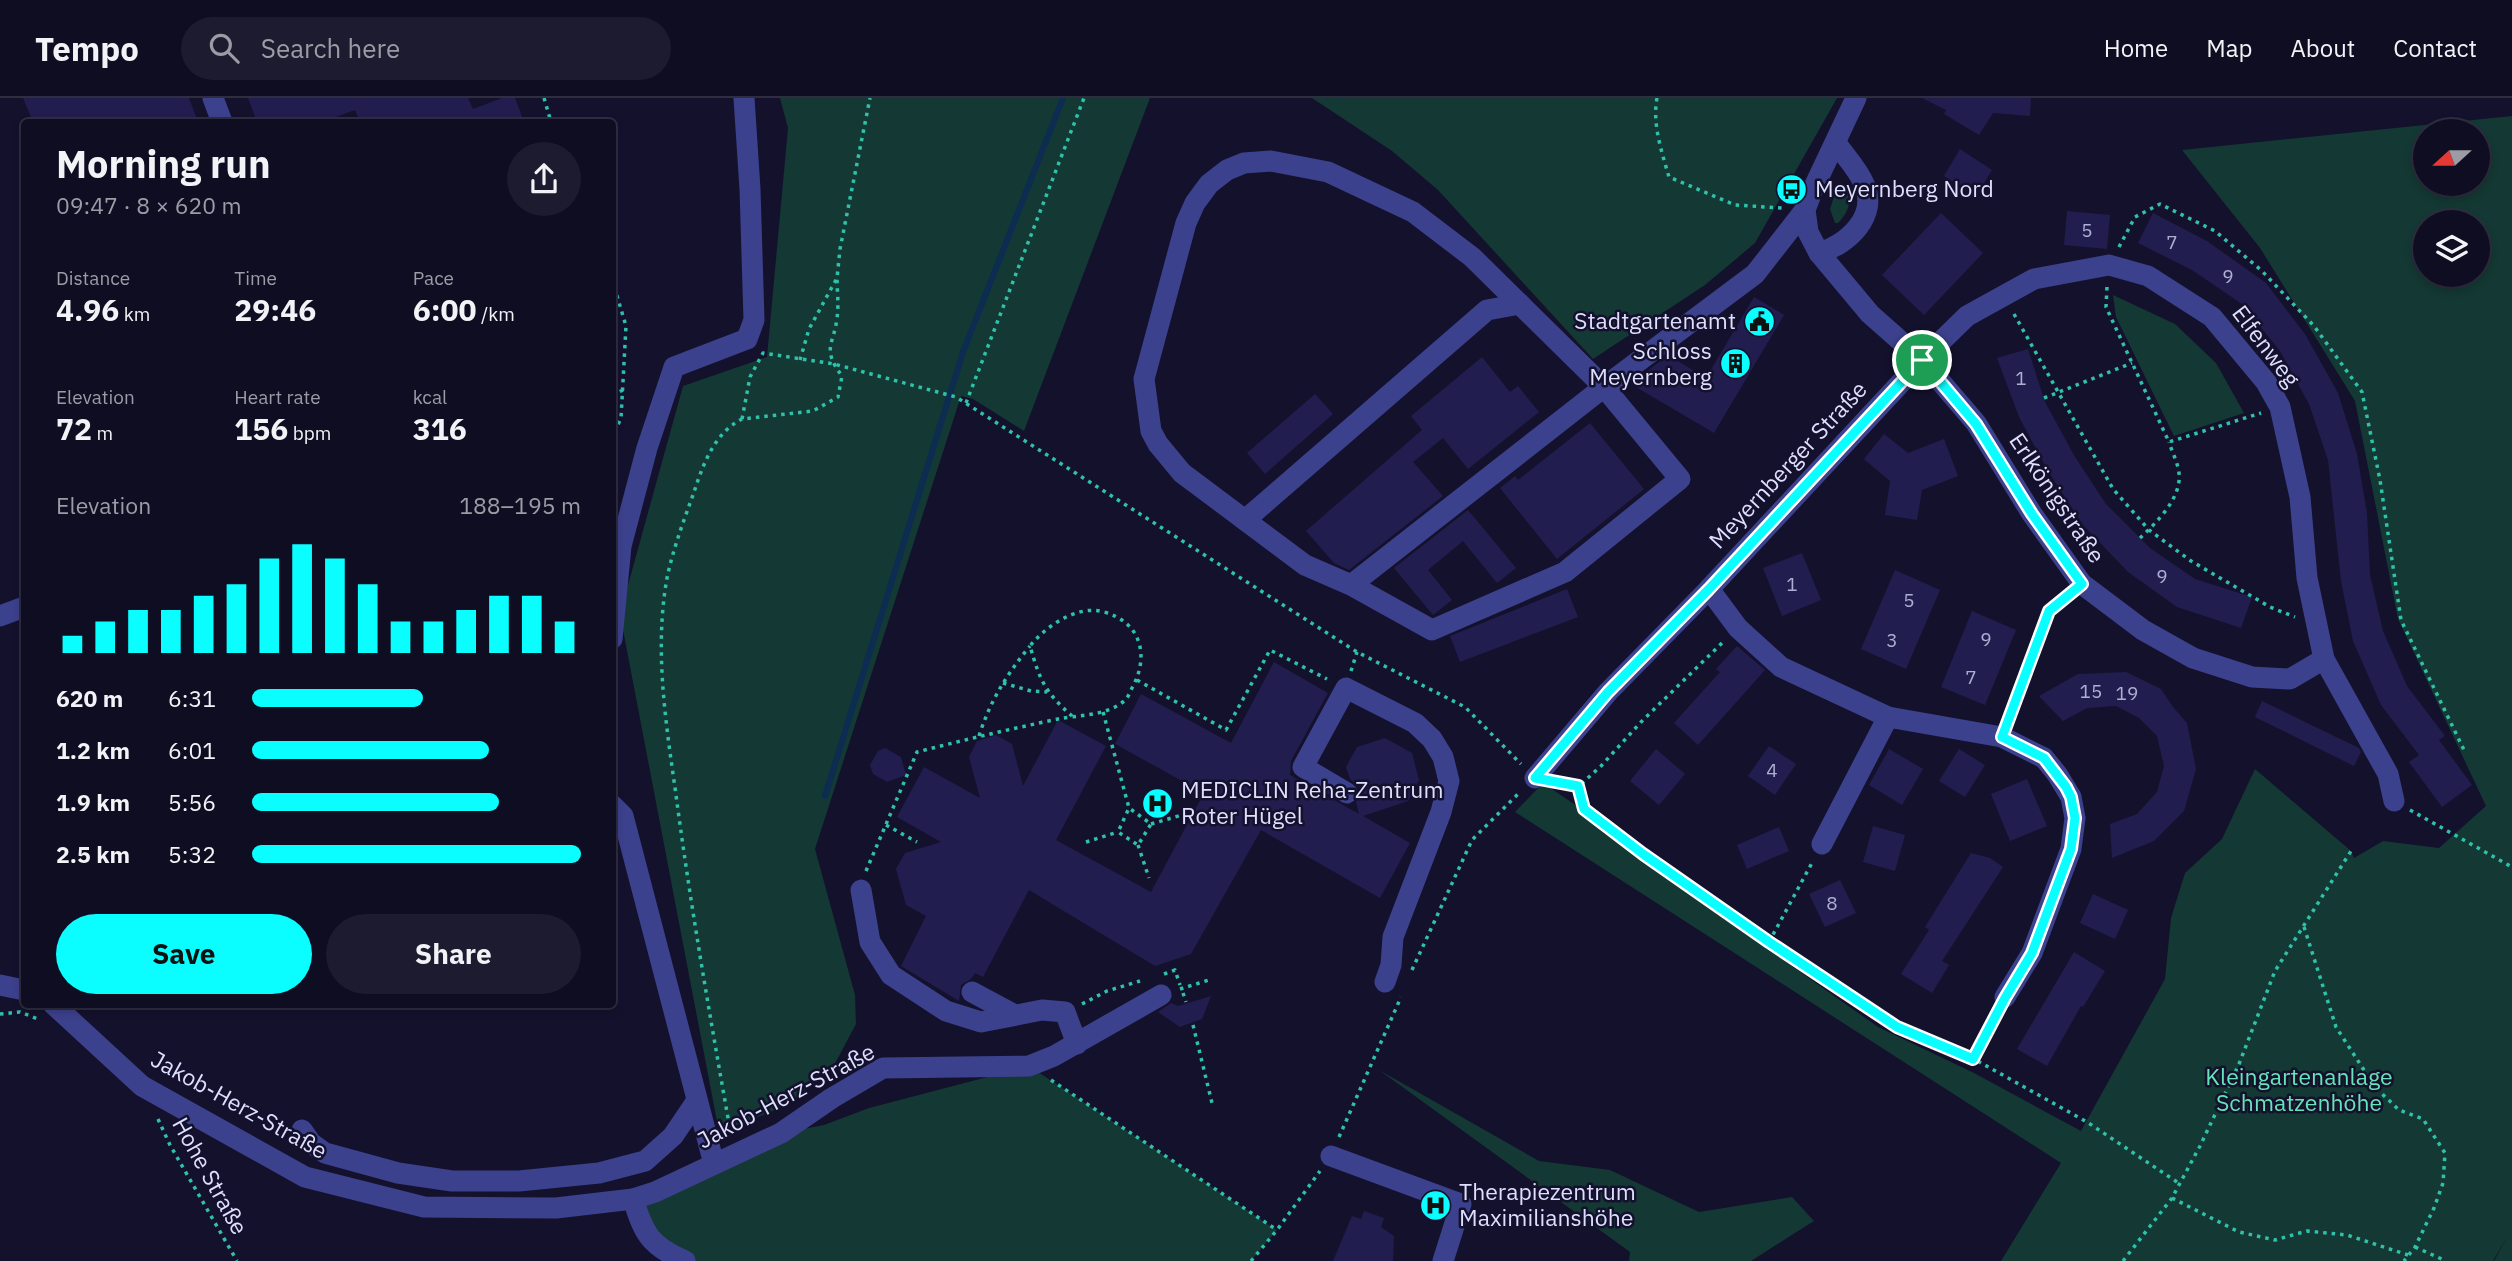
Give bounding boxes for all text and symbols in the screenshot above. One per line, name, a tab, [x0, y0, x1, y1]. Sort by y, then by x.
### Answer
search box	[181, 17, 671, 80]
text: Tempo	[35, 27, 139, 70]
icon: search	[205, 29, 243, 67]
text: Search here	[261, 31, 400, 65]
text: Home	[2104, 32, 2168, 64]
text: Map	[2206, 32, 2252, 64]
text: About	[2290, 32, 2355, 64]
text: Contact	[2393, 32, 2477, 64]
north arrow	[2413, 119, 2490, 196]
map controls	[2413, 119, 2490, 287]
text: Morning run	[56, 139, 271, 188]
button: share	[507, 142, 581, 216]
bus stop icon: Meyernberg Nord	[1775, 172, 1809, 206]
place label: Meyernberg Nord	[1815, 173, 1994, 203]
text: 09:47 · 8 × 620 m	[56, 190, 242, 220]
button: layers	[2413, 210, 2490, 287]
house number: 5	[2081, 218, 2093, 242]
house number: 7	[2166, 230, 2178, 254]
house number: 9	[2222, 264, 2234, 288]
text: Distance	[56, 266, 130, 290]
text: Time	[234, 266, 277, 290]
text: Pace	[413, 266, 454, 290]
text: 4.96	[56, 290, 119, 329]
text: 29:46	[234, 290, 316, 329]
text: 6:00	[413, 290, 477, 329]
street label: Elfenweg	[2226, 298, 2307, 392]
text: km	[119, 302, 150, 326]
text: /km	[477, 302, 515, 326]
public building icon: Stadtgartenamt	[1742, 304, 1776, 338]
place label: Stadtgartenamt	[1574, 305, 1736, 335]
pin	[1892, 330, 1952, 390]
place label: Schloss Meyernberg	[1589, 335, 1712, 391]
icon: arrive	[1903, 341, 1941, 379]
building icon: Schloss Meyernberg	[1718, 347, 1752, 381]
house number: 1	[2015, 366, 2027, 390]
street label: Meyernberger Straße	[1702, 374, 1873, 554]
text: Elevation	[56, 385, 135, 409]
text: Heart rate	[234, 385, 321, 409]
text: kcal	[413, 385, 447, 409]
text: 72	[56, 409, 92, 448]
text: 156	[234, 409, 288, 448]
text: 316	[413, 409, 467, 448]
text: m	[92, 421, 113, 445]
text: bpm	[288, 421, 331, 445]
street label: Erlkönigstraße	[2003, 427, 2112, 568]
text: Elevation	[56, 490, 151, 520]
text: 188–195 m	[459, 490, 581, 520]
house number: 9	[2156, 564, 2168, 588]
house number: 1	[1786, 572, 1798, 596]
house number: 5	[1903, 588, 1915, 612]
house number: 9	[1980, 627, 1992, 651]
house number: 3	[1886, 628, 1898, 652]
house number: 7	[1965, 665, 1977, 689]
house number: 15	[2080, 679, 2102, 703]
house number: 19	[2116, 681, 2138, 705]
text: 620 m	[56, 683, 123, 713]
text: 6:31	[168, 683, 216, 713]
text: 1.2 km	[56, 735, 130, 765]
text: 6:01	[168, 735, 216, 765]
house number: 4	[1766, 758, 1778, 782]
place label: MEDICLIN Reha-Zentrum Roter Hügel	[1181, 774, 1443, 830]
hospital icon: MEDICLIN Reha-Zentrum Roter Hügel	[1141, 786, 1175, 820]
text: 1.9 km	[56, 787, 130, 817]
text: 5:56	[168, 787, 216, 817]
text: 2.5 km	[56, 839, 130, 869]
text: 5:32	[168, 839, 216, 869]
house number: 8	[1826, 891, 1838, 915]
button: Save	[56, 914, 312, 994]
button: Share	[326, 914, 581, 994]
street label: Jakob-Herz-Straße	[691, 1036, 880, 1155]
street label: Jakob-Herz-Straße	[146, 1043, 333, 1165]
park label: Kleingartenanlage Schmatzenhöhe	[2205, 1061, 2393, 1117]
street label: Hohe Straße	[166, 1112, 255, 1240]
place label: Therapiezentrum Maximilianshöhe	[1459, 1176, 1636, 1232]
hospital icon: Therapiezentrum Maximilianshöhe	[1419, 1188, 1453, 1222]

